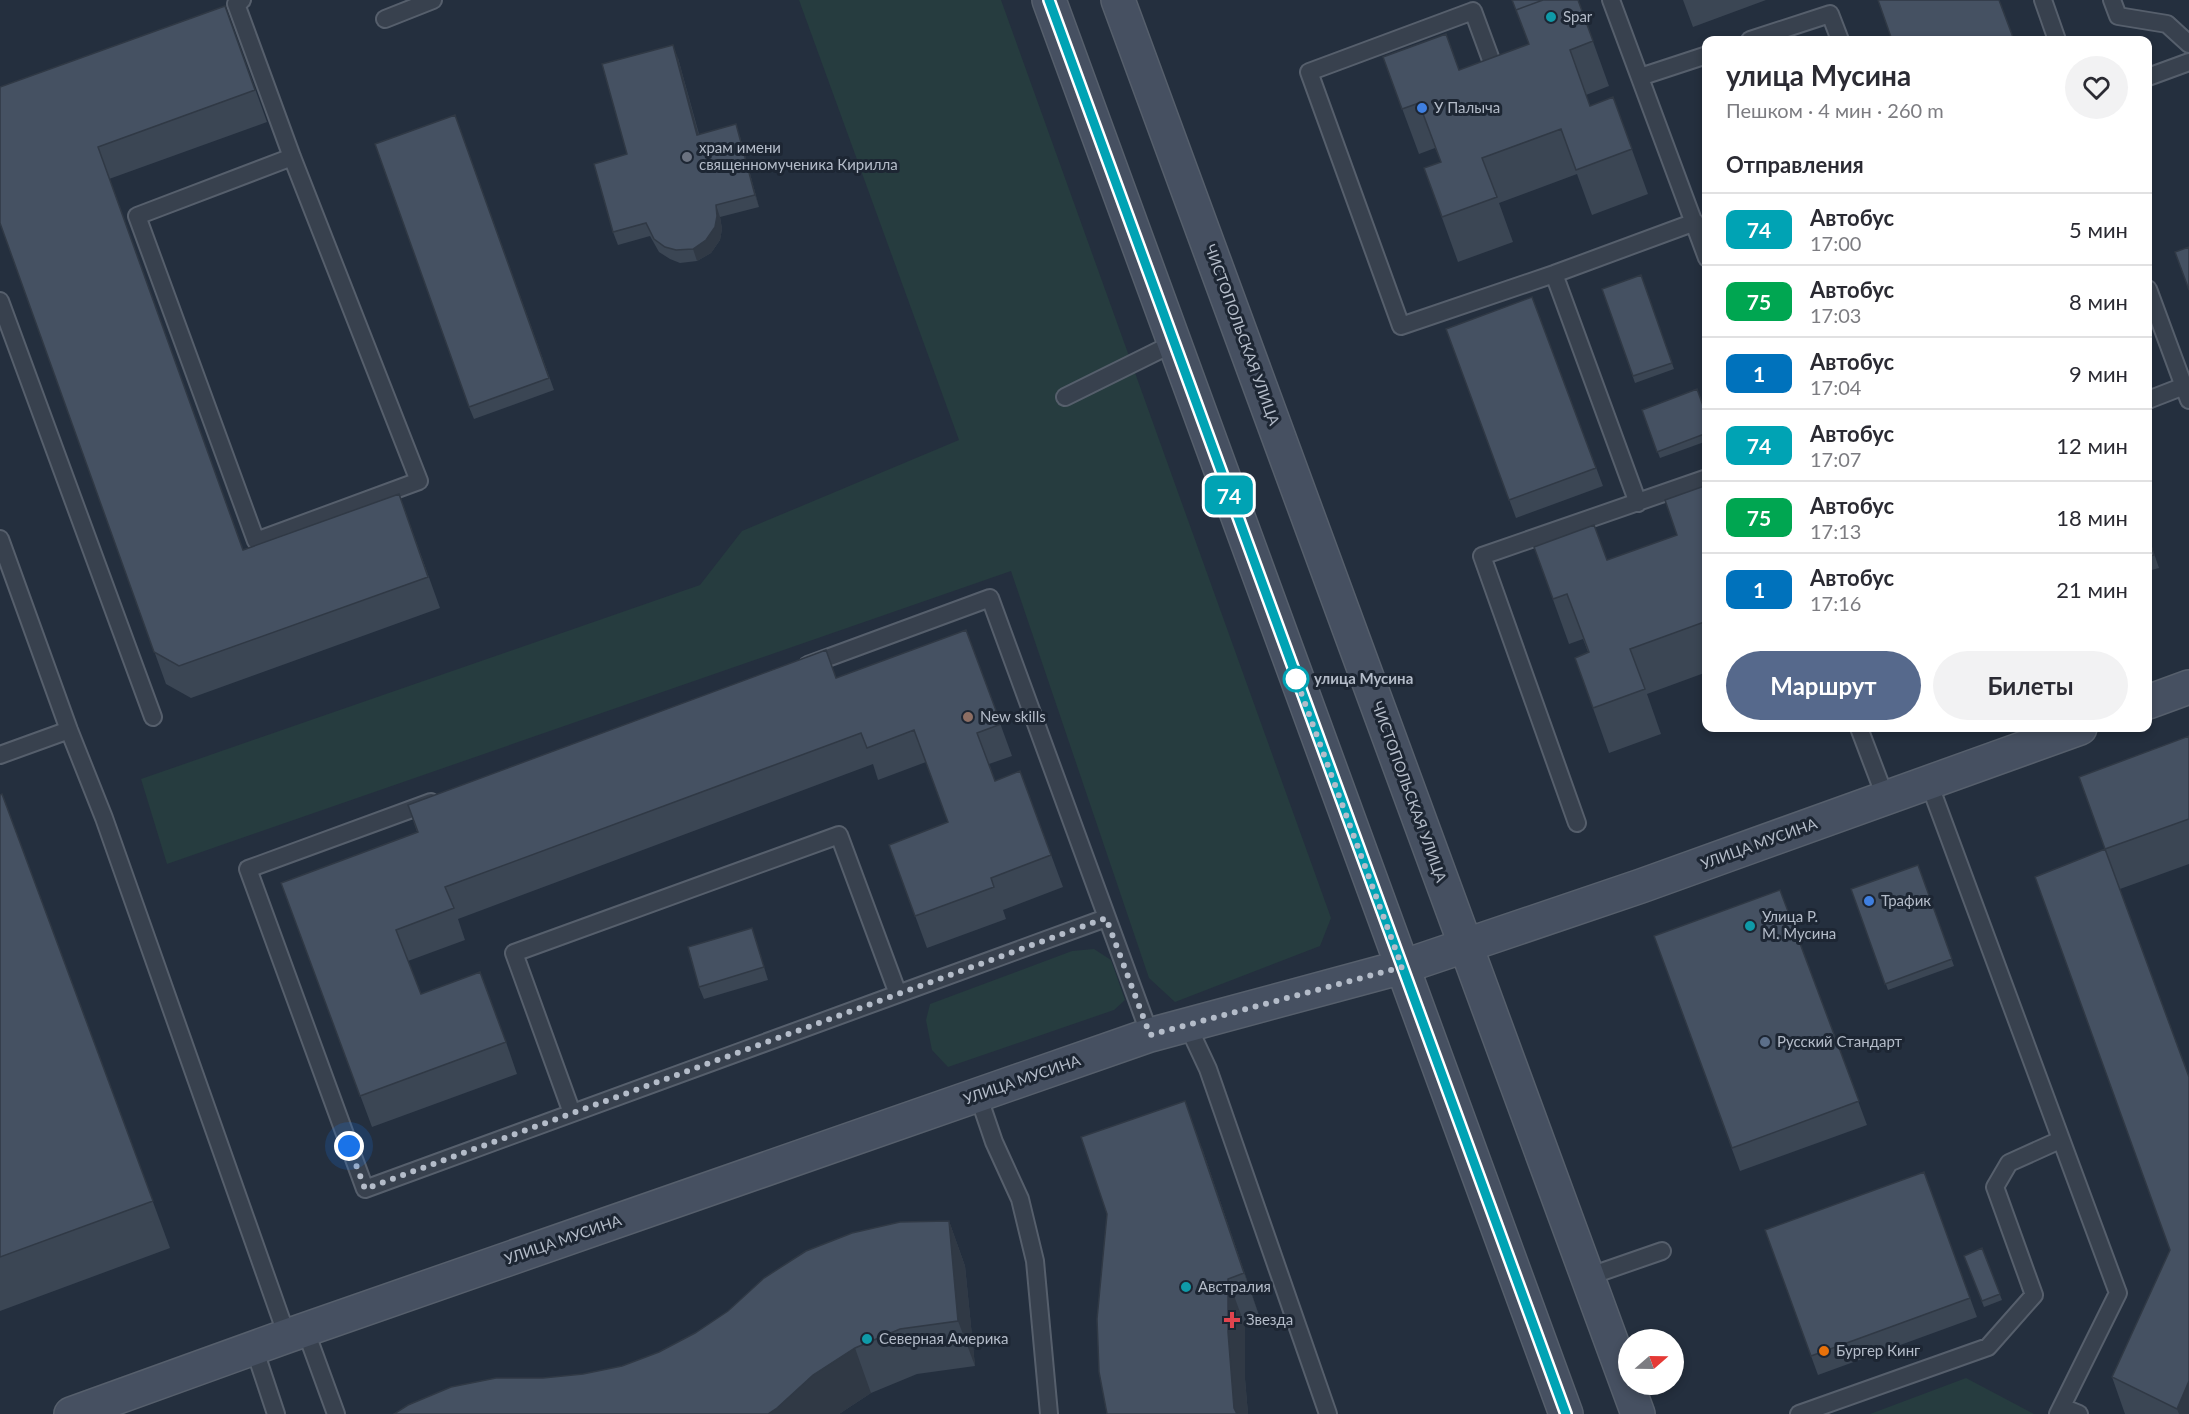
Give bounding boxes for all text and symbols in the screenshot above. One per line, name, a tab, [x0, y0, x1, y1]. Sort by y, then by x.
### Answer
place label: Spar	[1563, 7, 1593, 25]
marker: Spar	[1544, 10, 1558, 24]
button: heart	[2065, 56, 2128, 119]
text: улица Мусина	[1726, 58, 1911, 92]
place label: У Палыча	[1434, 98, 1500, 116]
text: Пешком · 4 мин · 260 m	[1726, 98, 1944, 122]
marker: У Палыча	[1415, 101, 1429, 115]
place label: храм имени священномученика Кирилла	[699, 138, 898, 173]
marker: храм имени священномученика Кирилла	[680, 150, 694, 164]
text: Отправления	[1726, 151, 1864, 178]
text: Автобус	[1810, 204, 1894, 231]
text: 5 мин	[2069, 216, 2128, 243]
text: 74	[1747, 217, 1771, 242]
text: 17:00	[1810, 231, 1861, 255]
street label: ЧИСТОПОЛЬСКАЯ УЛИЦА	[1202, 242, 1284, 428]
text: Автобус	[1810, 276, 1894, 303]
text: 8 мин	[2069, 288, 2128, 315]
text: 75	[1747, 289, 1771, 314]
text: 17:03	[1810, 303, 1861, 327]
text: Автобус	[1810, 348, 1894, 375]
text: 9 мин	[2069, 360, 2128, 387]
text: 1	[1753, 361, 1765, 386]
text: 17:04	[1810, 375, 1861, 399]
text: Автобус	[1810, 420, 1894, 447]
text: 12 мин	[2056, 432, 2128, 459]
text: 74	[1747, 433, 1771, 458]
text: 17:07	[1810, 447, 1861, 471]
line badge: 74	[1202, 476, 1256, 514]
text: 74	[1217, 483, 1241, 508]
text: Автобус	[1810, 492, 1894, 519]
text: 18 мин	[2056, 504, 2128, 531]
text: 75	[1747, 505, 1771, 530]
text: 17:13	[1810, 519, 1861, 543]
text: Автобус	[1810, 564, 1894, 591]
text: 21 мин	[2056, 576, 2128, 603]
text: 1	[1753, 577, 1765, 602]
text: 17:16	[1810, 591, 1861, 615]
button: Маршрут	[1726, 651, 1921, 720]
button: Билеты	[1933, 651, 2128, 720]
marker: улица Мусина	[1283, 666, 1309, 692]
place label: улица Мусина	[1314, 669, 1413, 687]
street label: ЧИСТОПОЛЬСКАЯ УЛИЦА	[1369, 699, 1451, 885]
place label: New skills	[980, 707, 1046, 725]
marker: New skills	[961, 710, 975, 724]
street label: УЛИЦА МУСИНА	[1698, 813, 1820, 872]
place label: Трафик	[1881, 891, 1931, 909]
marker: Трафик	[1862, 894, 1876, 908]
place label: Улица Р. М. Мусина	[1762, 907, 1836, 942]
marker: Улица Р. М. Мусина	[1743, 919, 1757, 933]
place label: Русский Стандарт	[1777, 1032, 1903, 1050]
marker: Русский Стандарт	[1758, 1035, 1772, 1049]
street label: УЛИЦА МУСИНА	[961, 1050, 1083, 1108]
your location	[334, 1131, 364, 1161]
street label: УЛИЦА МУСИНА	[502, 1210, 624, 1268]
place label: Австралия	[1198, 1277, 1271, 1295]
marker: Австралия	[1179, 1280, 1193, 1294]
place label: Звезда	[1246, 1310, 1293, 1328]
marker: Звезда	[1223, 1311, 1241, 1329]
place label: Северная Америка	[879, 1329, 1009, 1347]
north arrow	[1618, 1329, 1684, 1395]
map controls	[1618, 1329, 1684, 1395]
marker: Северная Америка	[860, 1332, 874, 1346]
place label: Бургер Кинг	[1836, 1341, 1920, 1359]
marker: Бургер Кинг	[1817, 1344, 1831, 1358]

